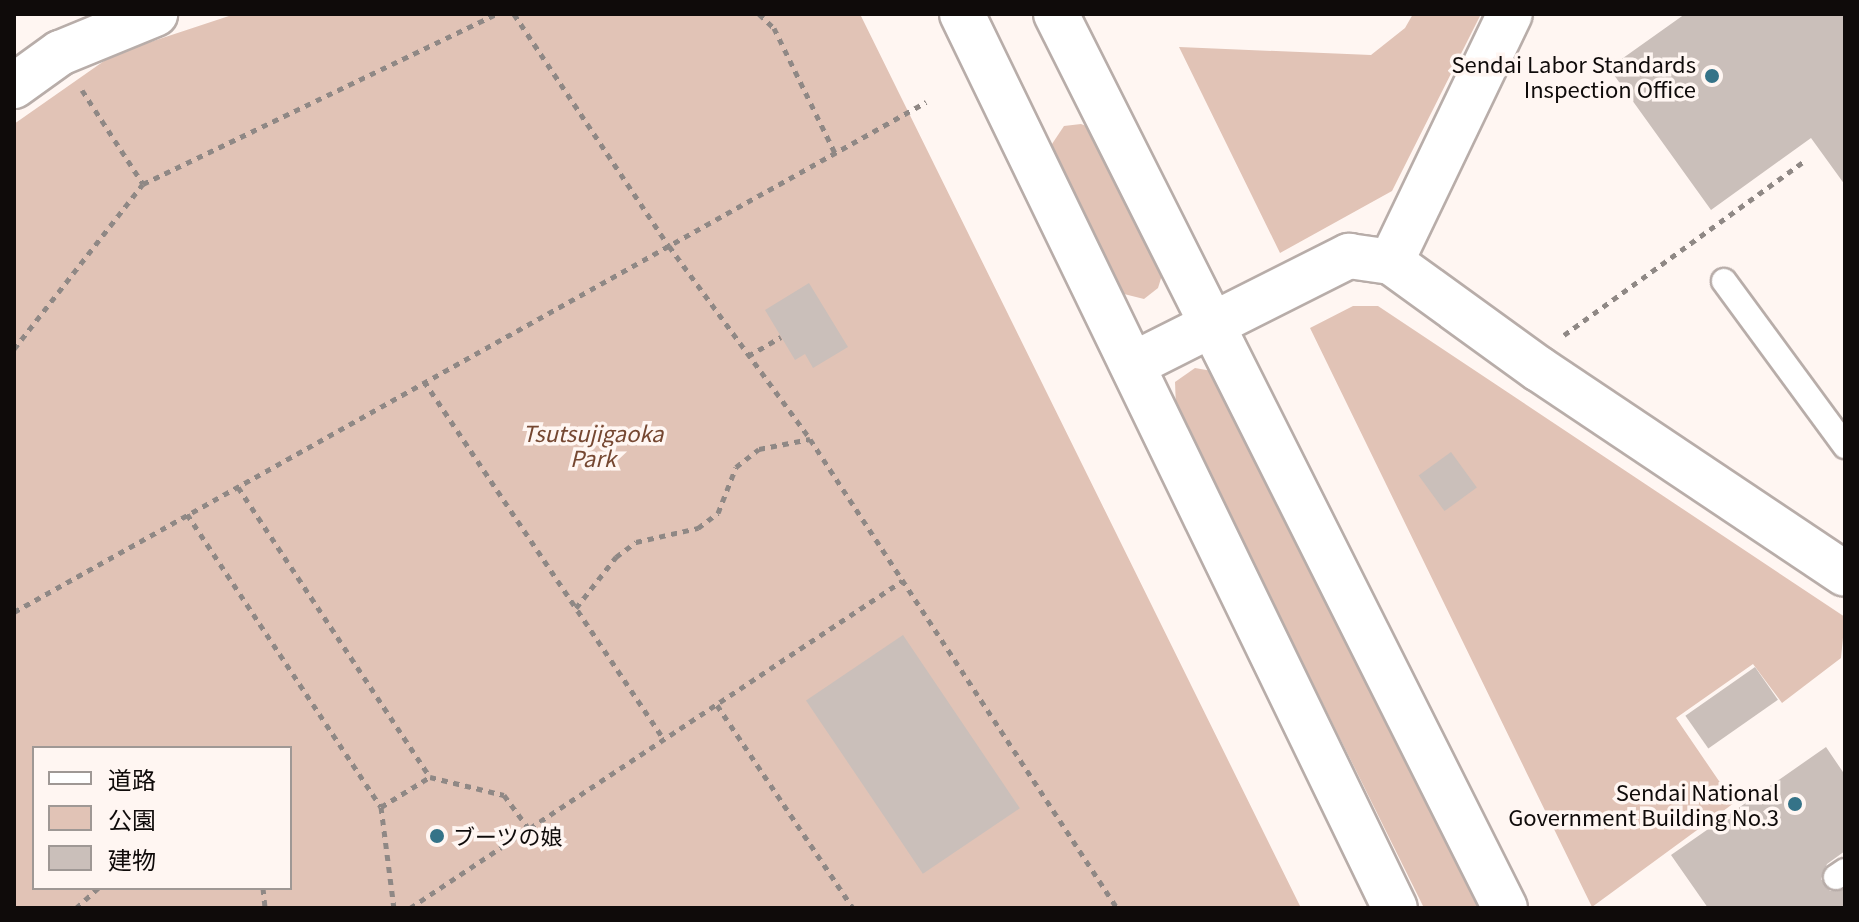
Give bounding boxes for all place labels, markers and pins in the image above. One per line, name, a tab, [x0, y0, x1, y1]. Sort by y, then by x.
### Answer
place label: Sendai Labor Standards Inspection Office	[1451, 50, 1696, 102]
marker: Sendai Labor Standards Inspection Office	[1703, 67, 1721, 85]
place label: Sendai National Government Building No.3	[1508, 778, 1779, 830]
marker: Sendai National Government Building No.3	[1786, 795, 1804, 813]
place label: ブーツの娘	[453, 823, 563, 849]
marker: ブーツの娘	[428, 827, 446, 845]

